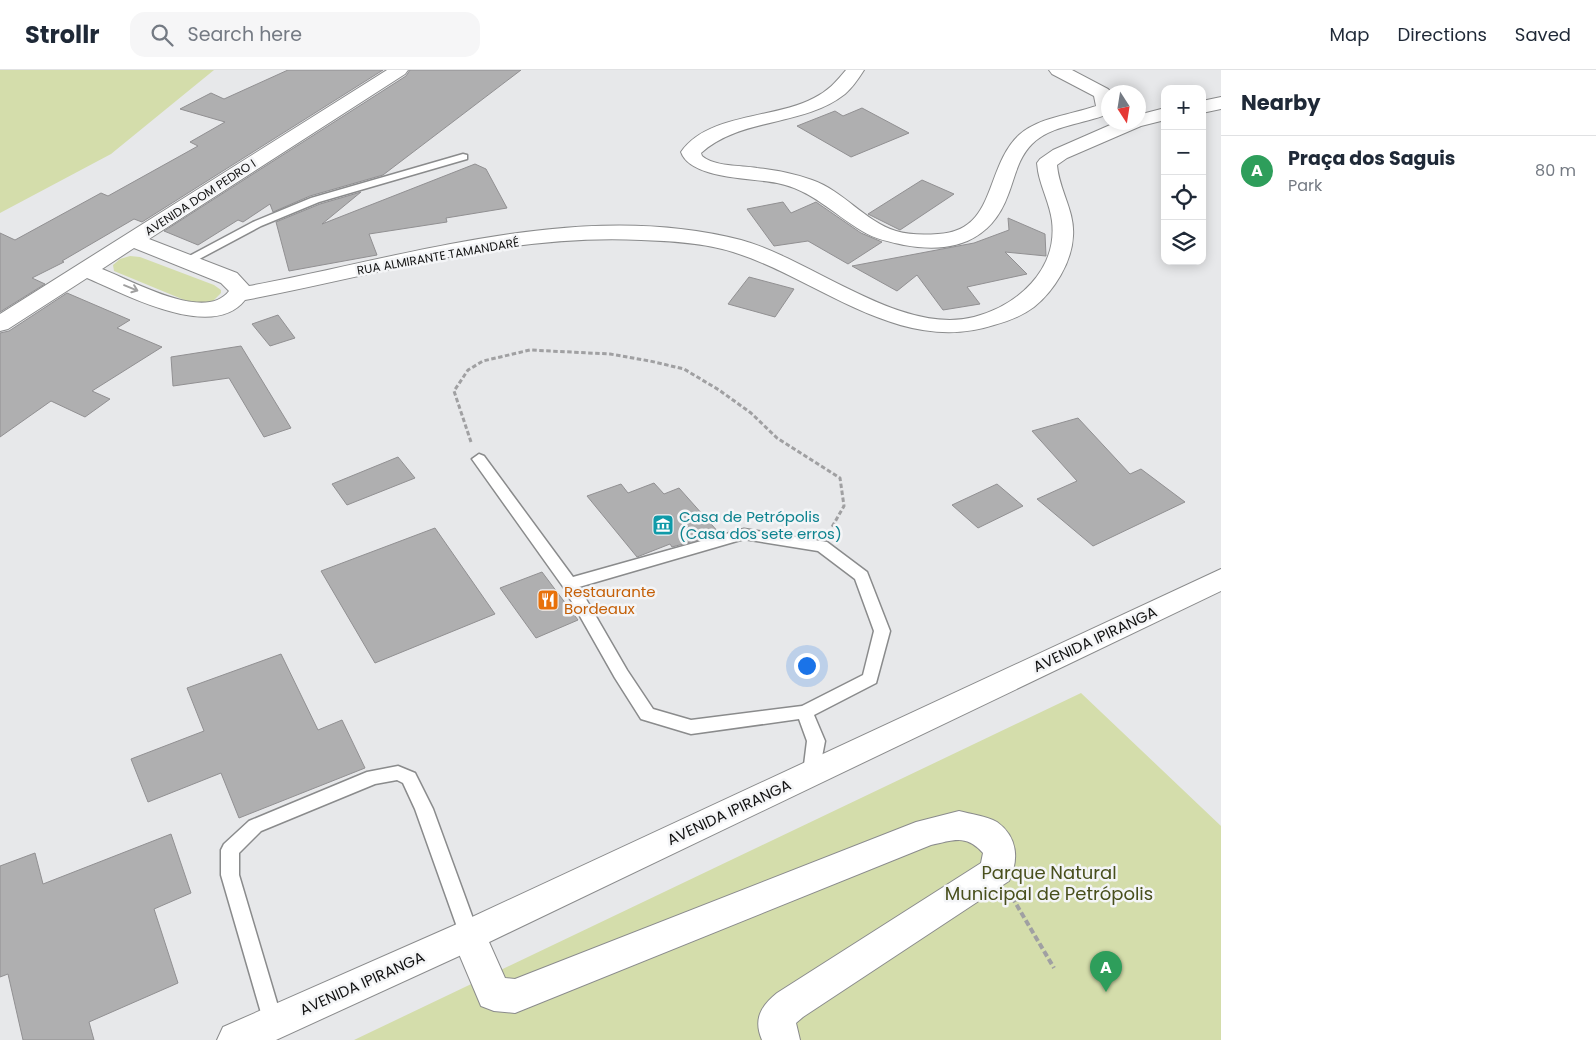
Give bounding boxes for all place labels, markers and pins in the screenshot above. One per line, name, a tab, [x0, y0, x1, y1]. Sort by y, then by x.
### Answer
place label: Casa de Petrópolis (Casa dos sete erros)	[679, 506, 842, 544]
museum icon: Casa de Petrópolis (Casa dos sete erros)	[651, 513, 675, 537]
place label: Restaurante Bordeaux	[564, 581, 656, 619]
restaurant icon: Restaurante Bordeaux	[536, 588, 560, 612]
pin: A	[1090, 951, 1122, 992]

